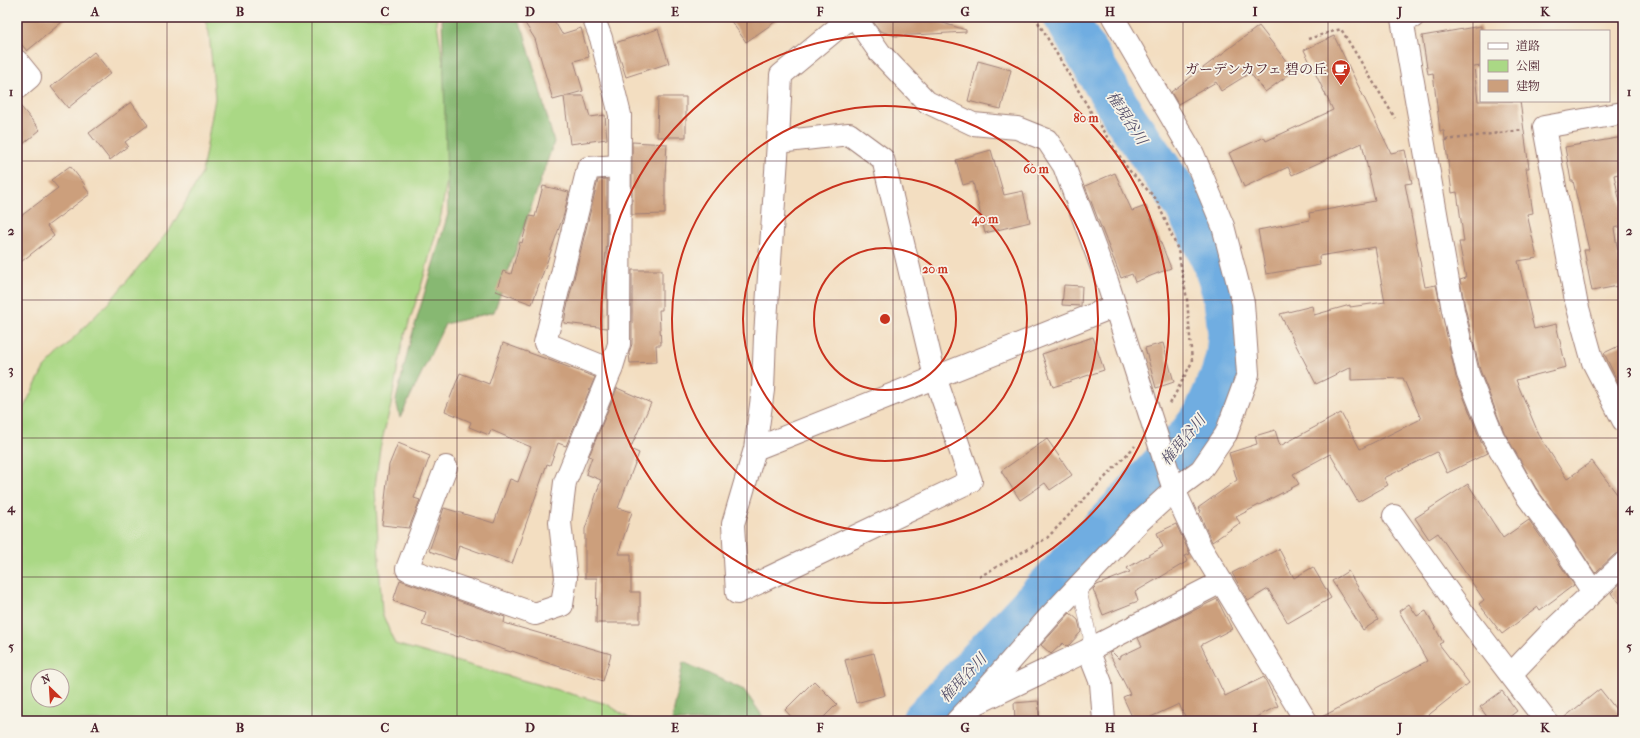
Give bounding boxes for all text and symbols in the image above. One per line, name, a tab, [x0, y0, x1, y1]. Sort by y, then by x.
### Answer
text: A	[90, 4, 100, 19]
text: B	[236, 4, 245, 19]
text: C	[381, 4, 390, 19]
text: D	[525, 4, 535, 19]
text: E	[671, 4, 679, 19]
text: F	[816, 4, 824, 19]
text: G	[960, 4, 970, 19]
text: H	[1105, 4, 1116, 19]
text: I	[1252, 4, 1258, 19]
text: J	[1396, 4, 1403, 20]
text: K	[1540, 4, 1551, 19]
legend	[1480, 30, 1610, 102]
text: 道路	[1516, 39, 1540, 53]
cafe icon: ガーデンカフェ 碧の丘	[1330, 58, 1352, 86]
text: 公園	[1516, 59, 1540, 73]
place label: ガーデンカフェ 碧の丘	[1185, 61, 1327, 78]
text: 建物	[1516, 79, 1540, 93]
text: 1	[9, 84, 14, 99]
text: 1	[1627, 84, 1632, 99]
water label: 権現谷川	[1103, 88, 1152, 150]
text: 80 m	[1073, 111, 1100, 125]
text: 60 m	[1023, 162, 1050, 176]
text: 40 m	[971, 212, 999, 227]
text: 2	[8, 223, 15, 238]
text: 2	[1626, 223, 1633, 238]
text: 20 m	[922, 262, 949, 276]
centre of rings	[878, 312, 892, 326]
text: 3	[8, 362, 14, 378]
text: 3	[1626, 362, 1632, 378]
water label: 権現谷川	[1157, 410, 1210, 469]
text: 4	[6, 500, 16, 516]
text: 4	[1624, 500, 1634, 516]
text: 5	[8, 639, 14, 654]
text: 5	[1626, 639, 1632, 654]
water label: 権現谷川	[936, 648, 991, 706]
north arrow	[30, 668, 70, 708]
text: N	[39, 671, 53, 687]
text: A	[90, 720, 100, 735]
text: B	[236, 720, 245, 735]
text: C	[381, 720, 390, 735]
text: D	[525, 720, 535, 735]
text: E	[671, 720, 679, 735]
text: F	[816, 720, 824, 735]
text: G	[960, 720, 970, 735]
text: H	[1105, 720, 1116, 735]
text: I	[1252, 720, 1258, 735]
text: J	[1396, 720, 1403, 736]
text: K	[1540, 720, 1551, 735]

